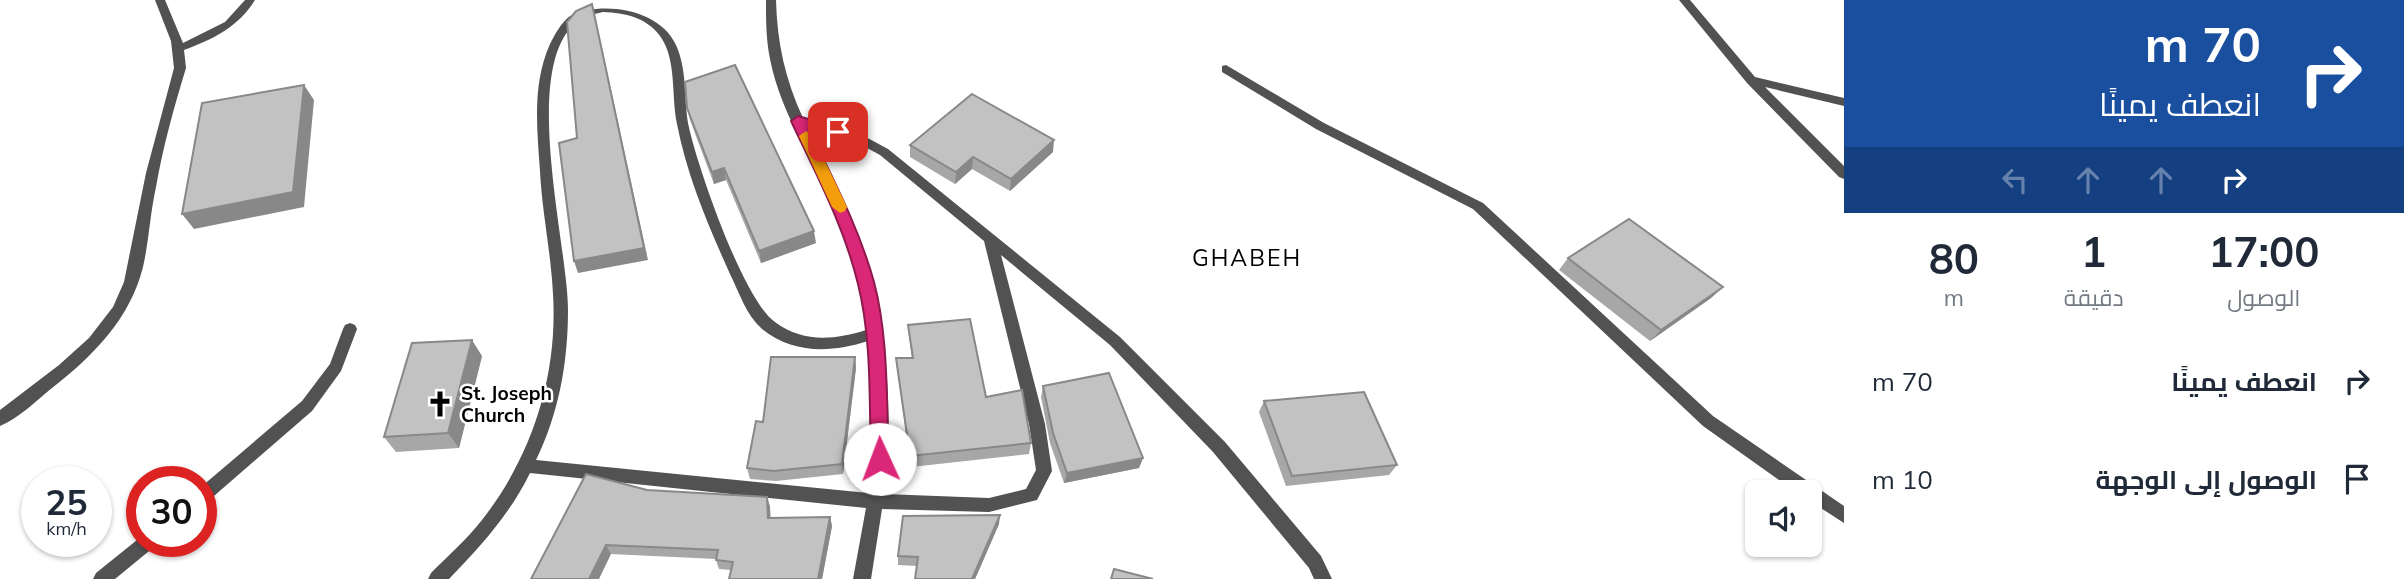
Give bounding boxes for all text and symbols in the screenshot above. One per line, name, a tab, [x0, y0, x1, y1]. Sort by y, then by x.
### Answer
text: 70 m	[2145, 13, 2261, 74]
icon: right	[2285, 28, 2376, 119]
text: انعطف يمينًا	[2099, 84, 2261, 124]
pin	[808, 102, 868, 162]
icon: arrive	[819, 113, 857, 151]
icon: left	[1996, 161, 2034, 199]
icon: ahead	[2069, 161, 2107, 199]
icon: ahead	[2142, 161, 2180, 199]
icon: right	[2215, 161, 2253, 199]
text: 1	[2081, 225, 2106, 278]
text: 17:00	[2208, 225, 2319, 278]
text: 80	[1929, 232, 1979, 285]
district label: GHABEH	[1192, 243, 1302, 272]
text: m	[1944, 283, 1964, 312]
text: دقيقة	[2064, 283, 2124, 312]
text: الوصول	[2227, 283, 2300, 312]
icon: right	[2338, 362, 2376, 400]
text: 70 m	[1872, 365, 1933, 398]
text: انعطف يمينًا	[2171, 365, 2317, 398]
place label: St. Joseph Church	[461, 381, 552, 427]
church icon: St. Joseph Church	[425, 389, 455, 419]
position arrow	[843, 422, 917, 496]
icon: arrive	[2338, 460, 2376, 498]
text: 10 m	[1872, 463, 1933, 496]
text: الوصول إلى الوجهة	[2096, 463, 2317, 496]
speed limit sign: 30	[126, 466, 217, 557]
text: 25	[45, 480, 88, 524]
map controls	[1745, 480, 1822, 557]
button: sound	[1745, 480, 1822, 557]
text: km/h	[46, 517, 87, 540]

